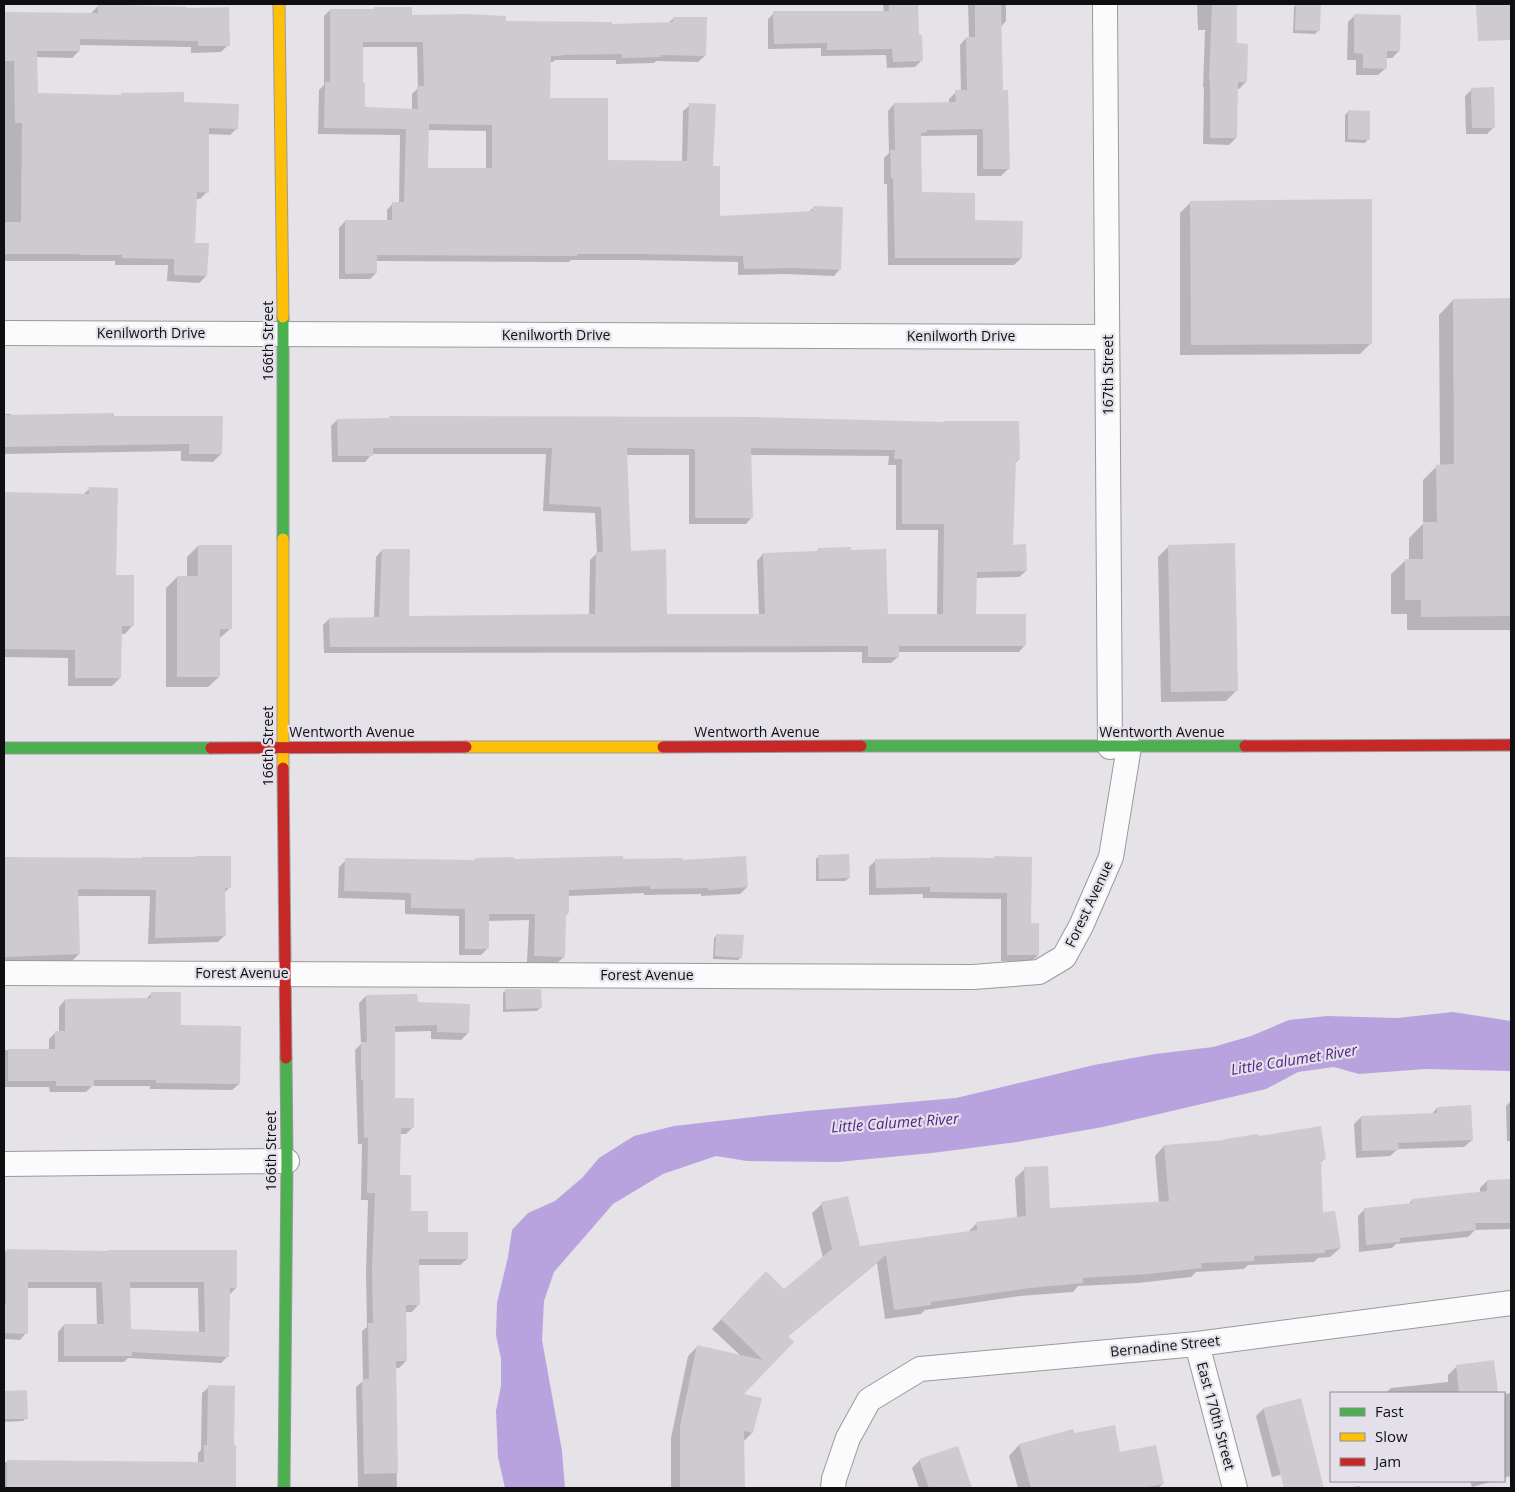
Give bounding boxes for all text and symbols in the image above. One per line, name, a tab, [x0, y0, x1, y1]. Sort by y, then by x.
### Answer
street label: 166th Street	[258, 301, 277, 381]
street label: Kenilworth Drive	[97, 323, 205, 342]
street label: Kenilworth Drive	[502, 325, 610, 344]
street label: Kenilworth Drive	[907, 326, 1015, 345]
street label: 167th Street	[1098, 335, 1117, 415]
street label: 166th Street	[258, 706, 277, 786]
street label: Wentworth Avenue	[289, 722, 415, 741]
street label: Wentworth Avenue	[694, 722, 820, 741]
street label: Wentworth Avenue	[1099, 722, 1225, 741]
street label: Forest Avenue	[1060, 857, 1117, 950]
street label: Forest Avenue	[195, 963, 289, 982]
street label: Forest Avenue	[600, 965, 694, 984]
water label: Little Calumet River	[1229, 1039, 1360, 1079]
water label: Little Calumet River	[830, 1107, 960, 1136]
street label: 166th Street	[261, 1111, 280, 1191]
street label: Bernadine Street	[1109, 1330, 1221, 1361]
street label: East 170th Street	[1193, 1360, 1240, 1472]
legend	[1330, 1392, 1505, 1482]
text: Fast	[1375, 1401, 1404, 1421]
text: Slow	[1375, 1426, 1408, 1446]
text: Jam	[1373, 1451, 1401, 1471]

